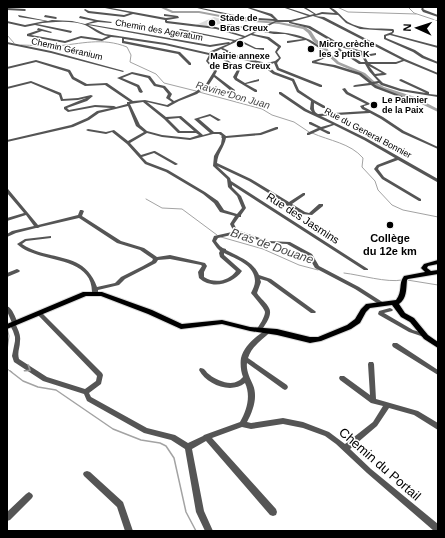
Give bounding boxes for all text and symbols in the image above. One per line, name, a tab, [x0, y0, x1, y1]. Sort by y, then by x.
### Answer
north arrow	[397, 8, 437, 48]
place label: Stade de Bras Creux	[220, 13, 268, 33]
street label: Chemin des Ageratum	[114, 17, 204, 43]
marker: Stade de Bras Creux	[207, 18, 217, 28]
text: N	[401, 23, 413, 32]
street label: Chemin Géranium	[30, 36, 104, 62]
marker: Mairie annexe de Bras Creux	[235, 39, 245, 49]
place label: Micro crèche les 3 ptits K	[319, 39, 375, 59]
marker: Micro crèche les 3 ptits K	[306, 44, 316, 54]
place label: Mairie annexe de Bras Creux	[209, 51, 271, 71]
water label: Ravine Don Juan	[195, 79, 272, 111]
place label: Le Palmier de la Paix	[382, 95, 428, 115]
marker: Le Palmier de la Paix	[369, 100, 379, 110]
street label: Rue du General Bonnier	[323, 106, 413, 160]
street label: Rue des Jasmins	[264, 190, 342, 246]
marker: Collège du 12e km	[385, 220, 395, 230]
water label: Bras de Douane	[229, 225, 316, 267]
place label: Collège du 12e km	[363, 232, 417, 257]
one-way arrow	[24, 364, 31, 372]
street label: Chemin du Portail	[336, 424, 424, 504]

